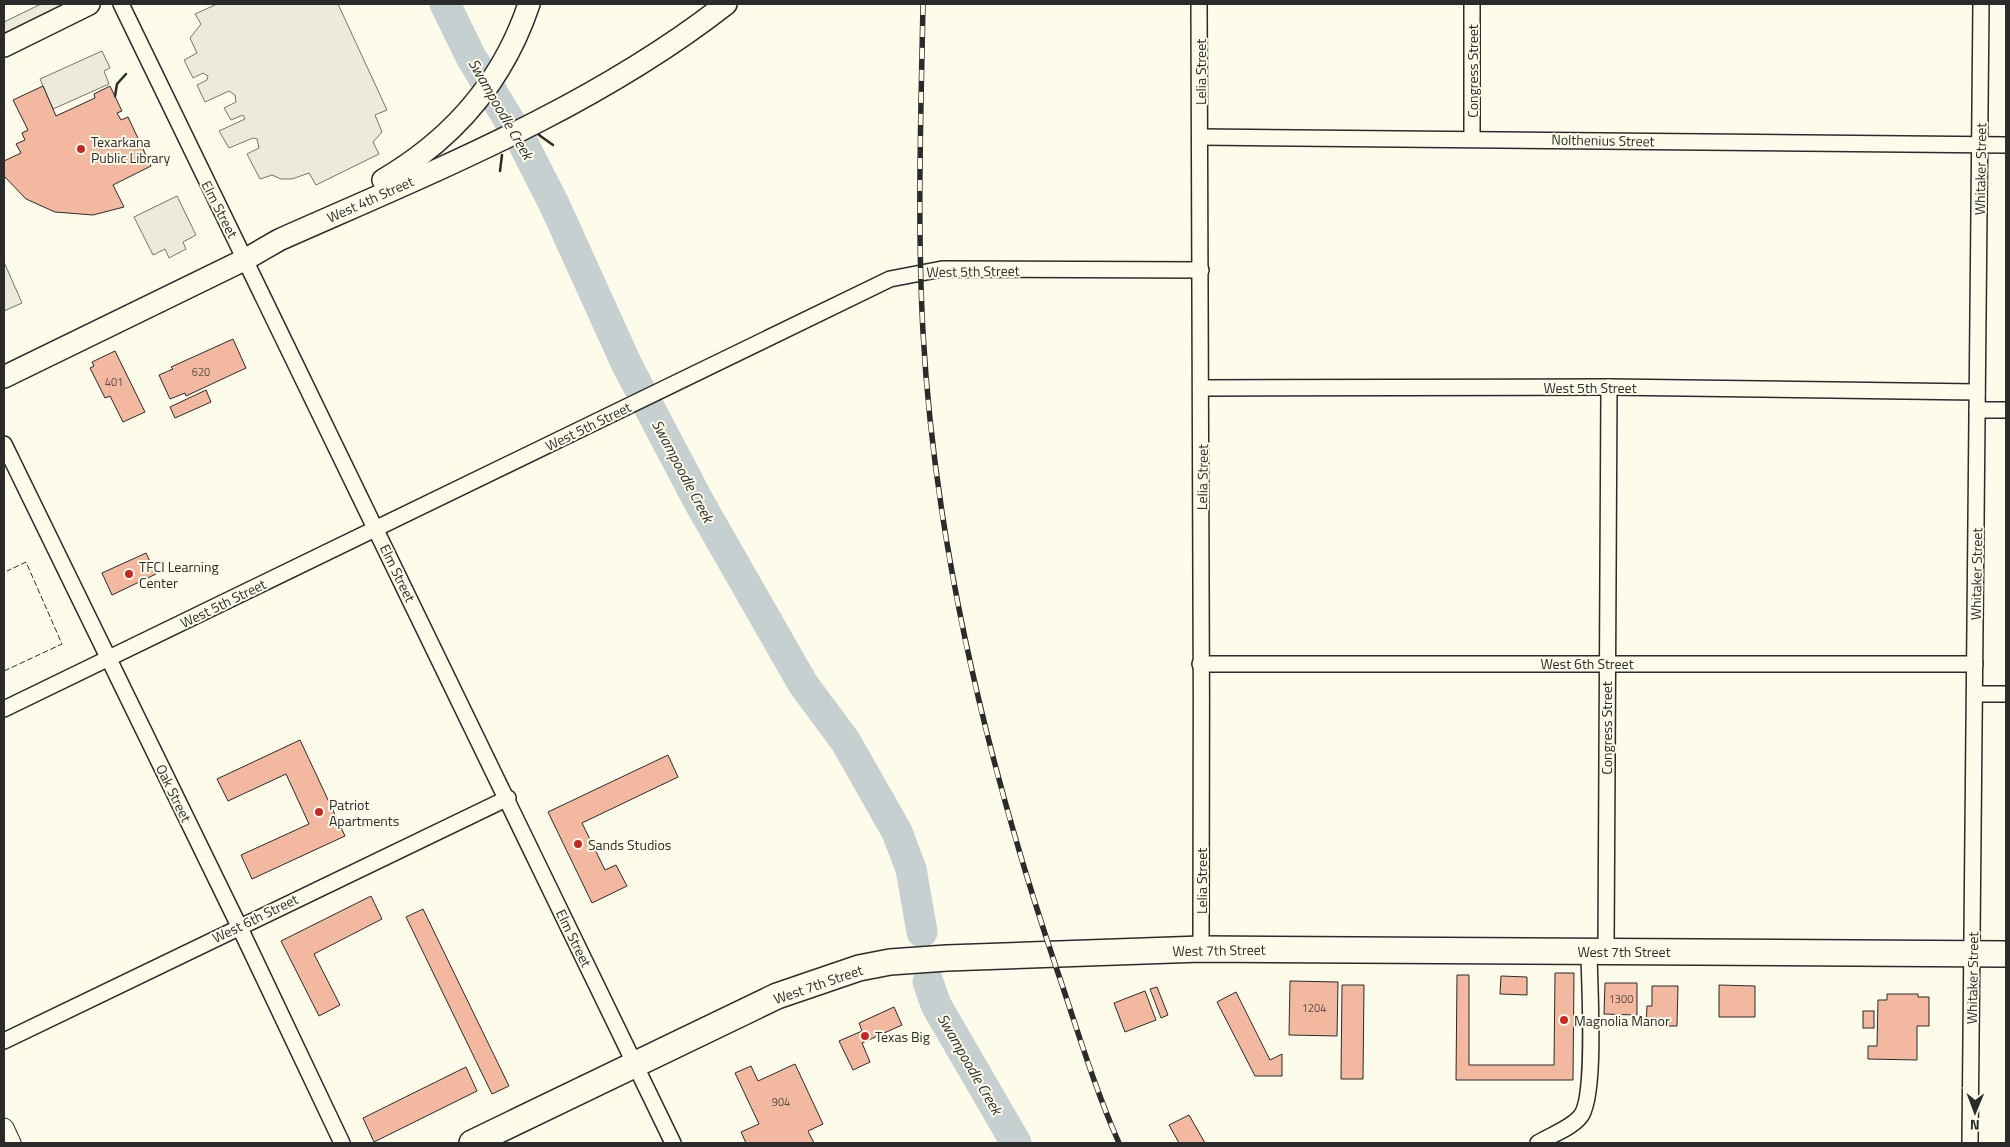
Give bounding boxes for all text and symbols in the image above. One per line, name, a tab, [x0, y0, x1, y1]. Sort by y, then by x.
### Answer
street label: Congress Street	[1462, 24, 1483, 118]
street label: Lelia Street	[1190, 39, 1211, 105]
water label: Swampoodle Creek	[463, 54, 540, 166]
street label: Whitaker Street	[1969, 122, 1991, 215]
street label: Nolthenius Street	[1551, 129, 1655, 151]
place label: Texarkana Public Library	[91, 131, 170, 168]
marker: Texarkana Public Library	[75, 143, 87, 155]
street label: West 4th Street	[323, 170, 417, 228]
street label: Elm Street	[197, 177, 243, 241]
street label: West 5th Street	[926, 260, 1020, 282]
house number: 620	[192, 364, 210, 380]
house number: 401	[105, 374, 123, 390]
street label: West 5th Street	[1543, 377, 1637, 398]
street label: West 5th Street	[542, 396, 635, 456]
water label: Swampoodle Creek	[646, 416, 721, 528]
street label: Lelia Street	[1191, 444, 1213, 510]
street label: Whitaker Street	[1965, 527, 1987, 620]
street label: Elm Street	[375, 541, 421, 605]
place label: TFCI Learning Center	[139, 556, 219, 593]
marker: TFCI Learning Center	[123, 568, 135, 580]
street label: West 5th Street	[177, 573, 270, 633]
street label: West 6th Street	[1540, 653, 1634, 674]
street label: Congress Street	[1596, 681, 1617, 775]
street label: Oak Street	[151, 760, 197, 826]
place label: Patriot Apartments	[329, 794, 399, 831]
marker: Patriot Apartments	[313, 806, 325, 818]
place label: Sands Studios	[588, 834, 671, 855]
marker: Sands Studios	[572, 838, 584, 850]
street label: Lelia Street	[1191, 848, 1212, 914]
street label: West 6th Street	[209, 888, 302, 948]
street label: Elm Street	[551, 906, 597, 970]
street label: Whitaker Street	[1961, 931, 1983, 1024]
street label: West 7th Street	[1172, 939, 1266, 961]
street label: West 7th Street	[1577, 941, 1671, 962]
street label: West 7th Street	[771, 959, 866, 1009]
house number: 1300	[1609, 991, 1633, 1007]
house number: 1204	[1302, 1000, 1326, 1016]
water label: Swampoodle Creek	[932, 1009, 1009, 1121]
place label: Magnolia Manor	[1574, 1010, 1670, 1031]
marker: Magnolia Manor	[1558, 1014, 1570, 1026]
place label: Texas Big	[875, 1026, 930, 1047]
marker: Texas Big	[859, 1030, 871, 1042]
north arrow	[1950, 1087, 2000, 1137]
house number: 904	[772, 1094, 790, 1110]
text: N	[1970, 1115, 1980, 1136]

